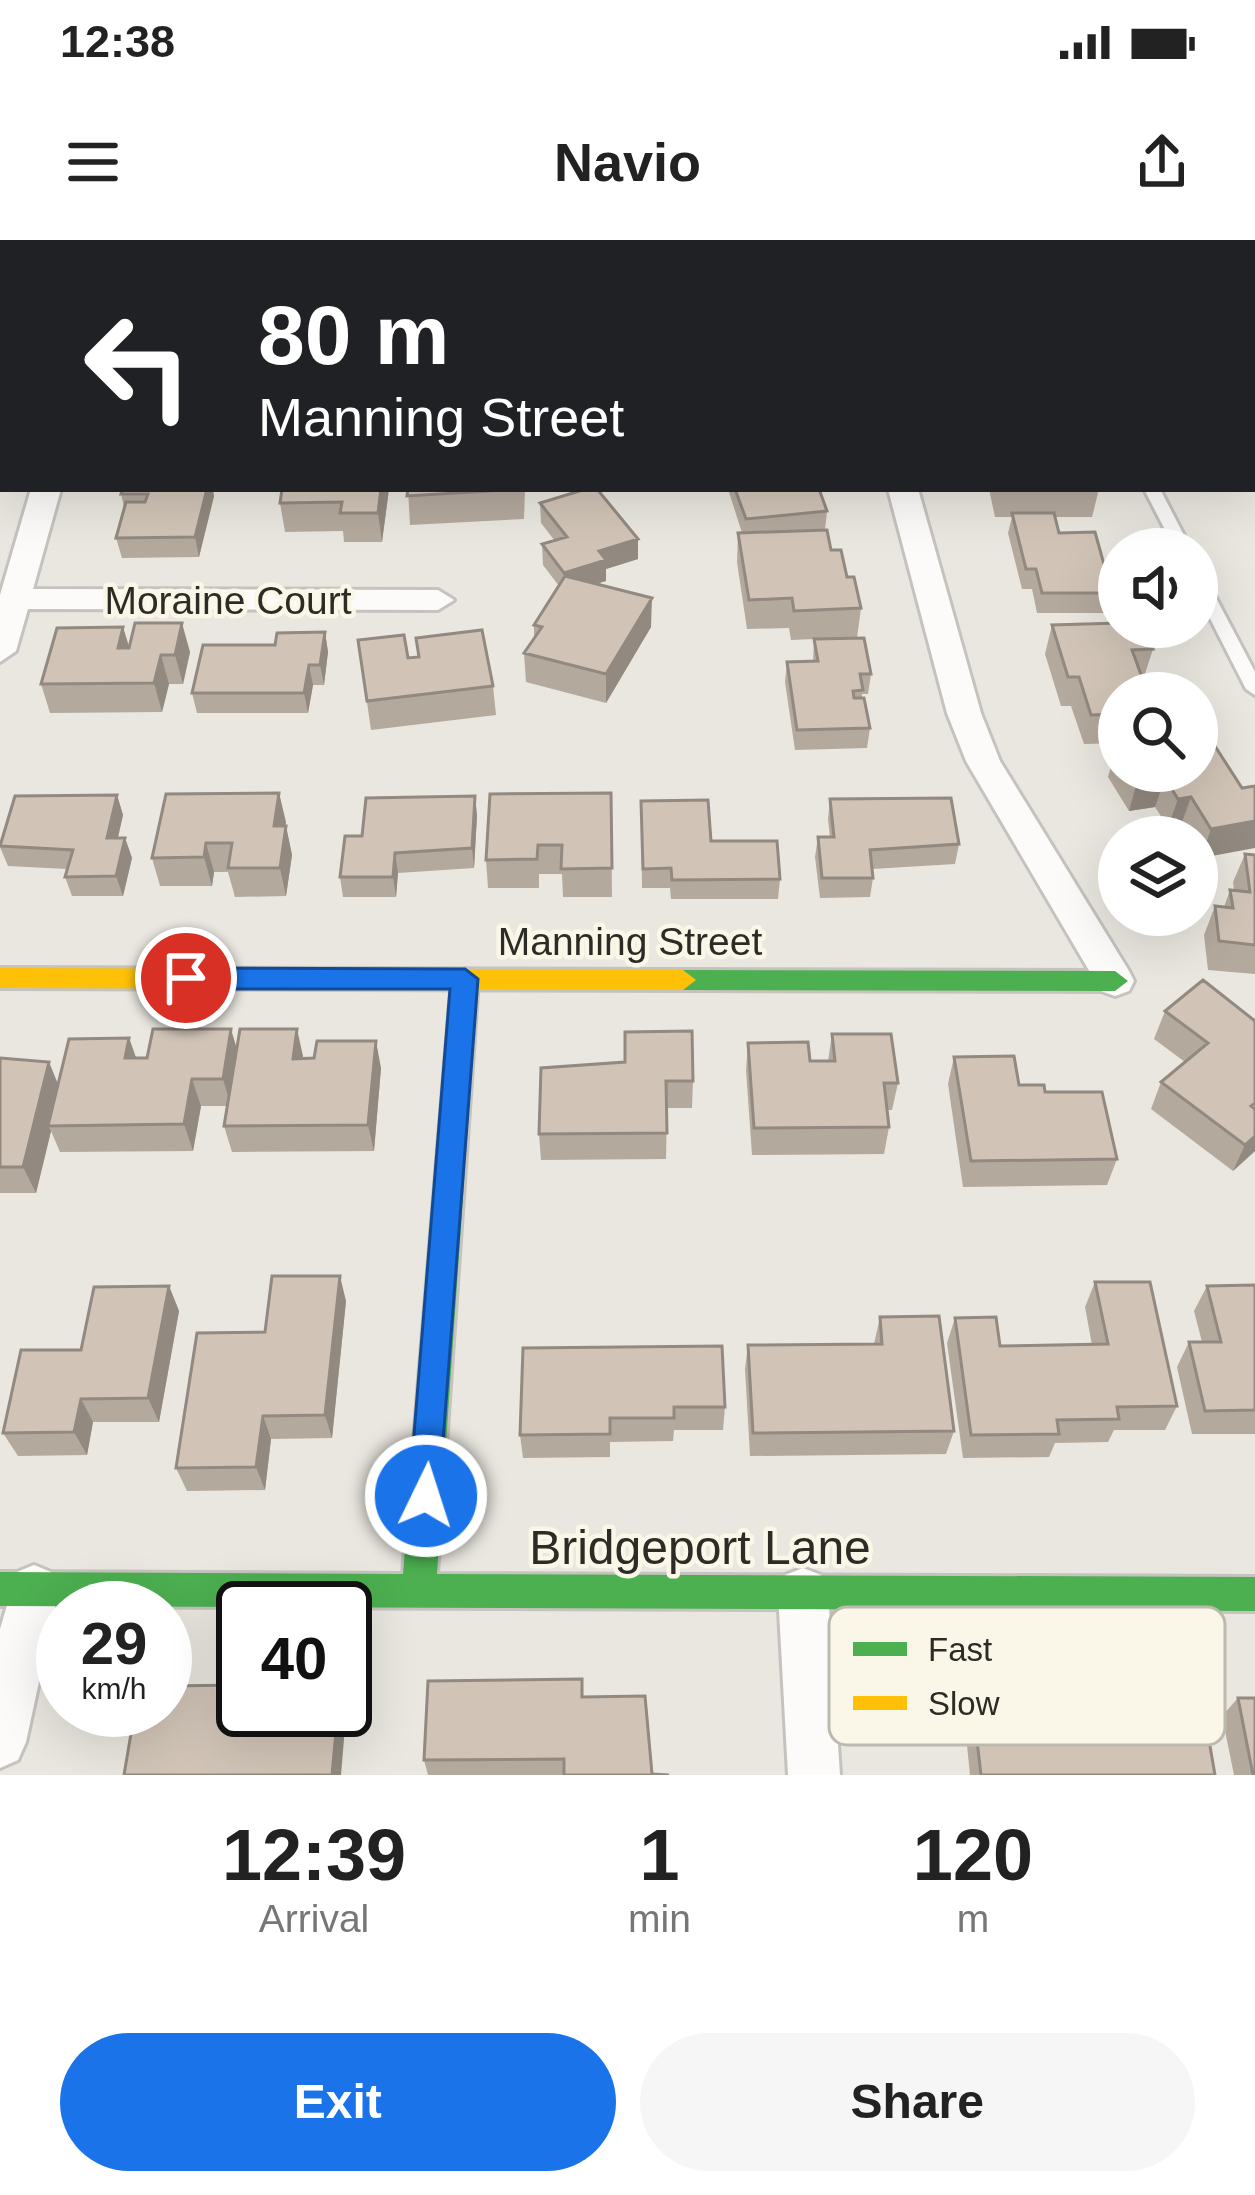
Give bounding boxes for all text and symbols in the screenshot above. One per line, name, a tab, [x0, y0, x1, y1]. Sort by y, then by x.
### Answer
text: 12:38	[60, 16, 175, 67]
icon: menu	[60, 129, 126, 195]
icon: share	[1129, 129, 1195, 195]
text: Navio	[554, 132, 701, 192]
icon: left	[60, 288, 216, 444]
text: 80 m	[258, 288, 449, 382]
text: Manning Street	[258, 387, 624, 447]
map controls	[1098, 528, 1218, 936]
button: sound	[1098, 528, 1218, 648]
street label: Moraine Court	[104, 579, 352, 622]
button: search	[1098, 672, 1218, 792]
button: layers	[1098, 816, 1218, 936]
street label: Manning Street	[498, 920, 762, 963]
pin	[135, 927, 237, 1029]
icon: arrive	[153, 945, 219, 1011]
position arrow	[363, 1433, 489, 1559]
street label: Bridgeport Lane	[529, 1521, 871, 1574]
speed limit sign: 40	[216, 1581, 372, 1737]
legend	[829, 1607, 1225, 1745]
text: 29	[81, 1610, 147, 1677]
text: Fast	[928, 1631, 992, 1668]
text: km/h	[81, 1672, 147, 1705]
text: Slow	[928, 1685, 1000, 1722]
text: 12:39	[222, 1815, 406, 1895]
text: 1	[639, 1815, 680, 1895]
text: 120	[913, 1815, 1033, 1895]
text: Arrival	[259, 1897, 369, 1940]
text: min	[628, 1897, 691, 1940]
text: m	[957, 1897, 989, 1940]
button: Exit	[60, 2033, 616, 2171]
button: Share	[640, 2033, 1195, 2171]

